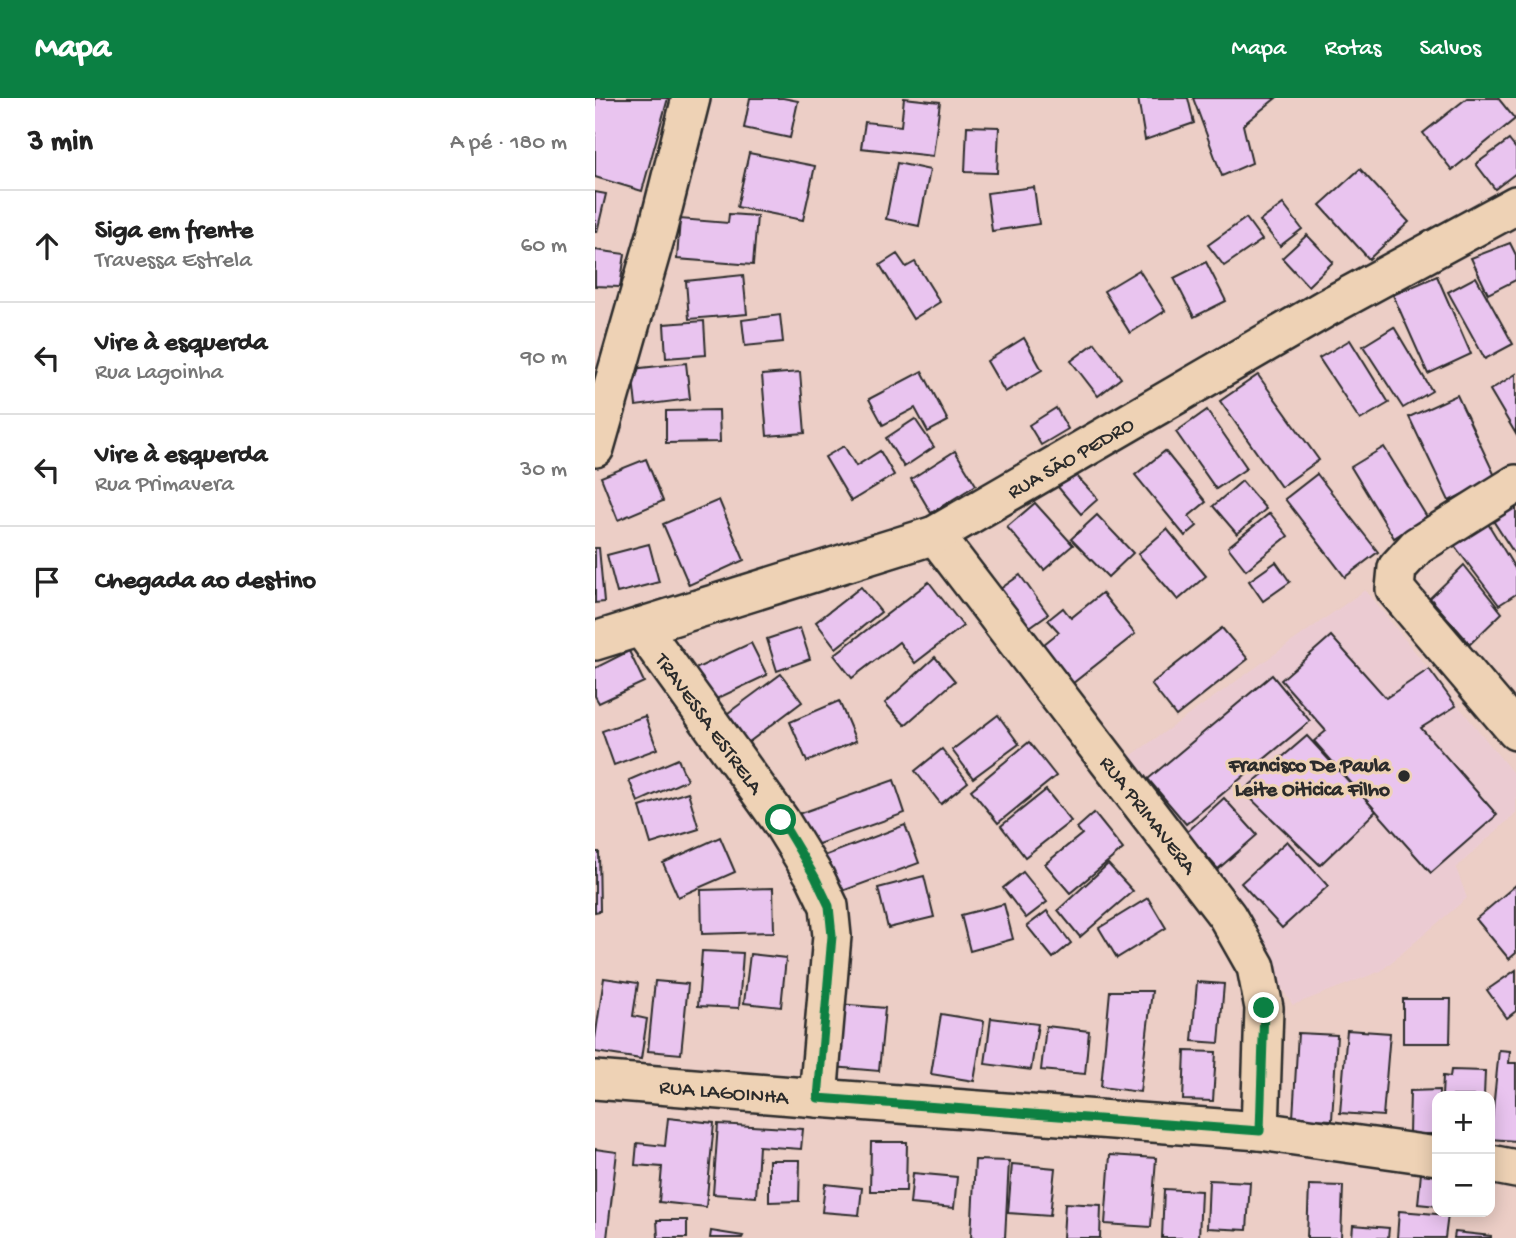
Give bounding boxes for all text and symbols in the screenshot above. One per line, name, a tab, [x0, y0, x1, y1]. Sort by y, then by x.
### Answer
text: Mapa	[35, 30, 111, 68]
text: Mapa	[1231, 35, 1286, 64]
text: Rotas	[1324, 35, 1381, 64]
text: Salvos	[1419, 35, 1481, 64]
text: 3 min	[28, 126, 93, 161]
text: A pé · 180 m	[450, 130, 567, 157]
text: Siga em frente	[95, 217, 253, 248]
icon: ahead	[28, 227, 66, 265]
text: 60 m	[521, 233, 567, 260]
text: Travessa Estrela	[95, 248, 252, 275]
text: Vire à esquerda	[95, 329, 268, 360]
icon: left	[28, 339, 66, 377]
text: 90 m	[521, 345, 567, 372]
text: Rua Lagoinha	[95, 360, 223, 387]
street label: RUA SÃO PEDRO	[1004, 413, 1140, 506]
text: Vire à esquerda	[95, 441, 268, 472]
icon: left	[28, 451, 66, 489]
text: 30 m	[520, 457, 567, 484]
text: Rua Primavera	[95, 472, 234, 499]
icon: arrive	[28, 563, 66, 601]
text: Chegada ao destino	[95, 567, 316, 598]
street label: TRAVESSA ESTRELA	[647, 649, 768, 802]
street label: RUA PRIMAVERA	[1092, 752, 1201, 882]
place label: Francisco De Paula Leite Oiticica Filho	[1228, 755, 1391, 804]
marker: Francisco De Paula Leite Oiticica Filho	[1396, 768, 1412, 784]
route start	[765, 804, 796, 835]
route end	[1248, 992, 1279, 1023]
street label: RUA LAGOINHA	[658, 1076, 791, 1113]
map controls	[1432, 1091, 1495, 1217]
button: +	[1432, 1091, 1495, 1154]
button: −	[1432, 1154, 1495, 1217]

